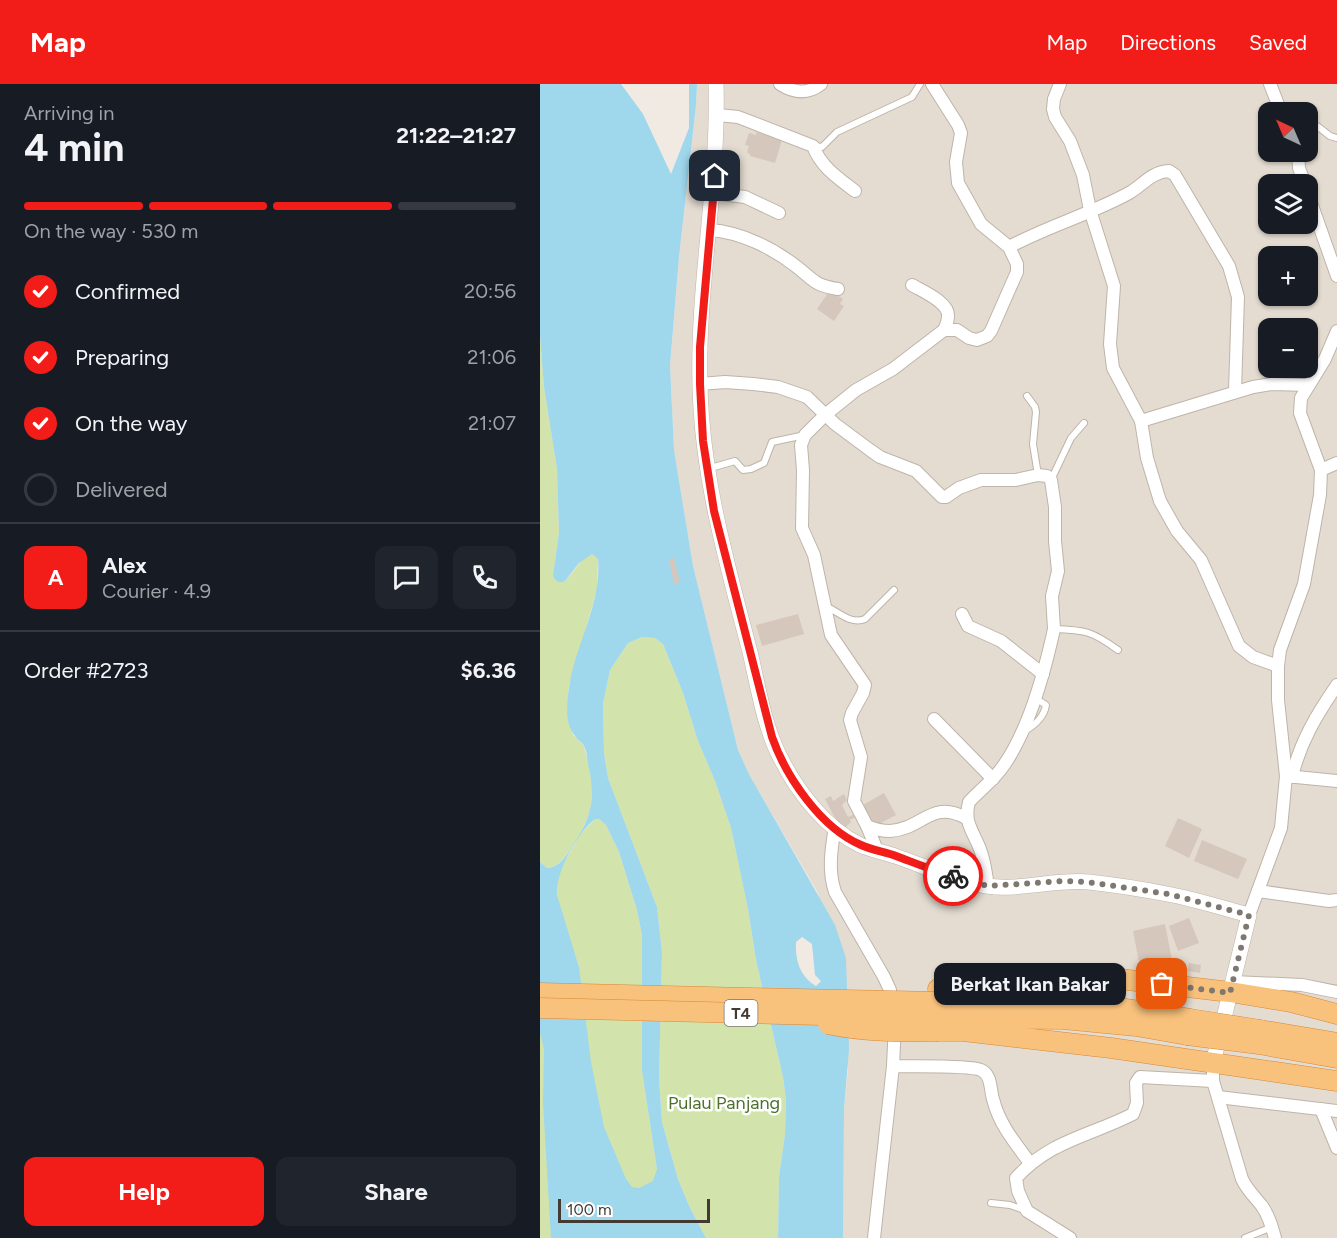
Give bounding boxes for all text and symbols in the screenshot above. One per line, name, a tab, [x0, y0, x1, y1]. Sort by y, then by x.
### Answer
text: Map	[30, 25, 86, 59]
text: Map	[1046, 30, 1087, 55]
text: Directions	[1120, 30, 1216, 55]
text: Saved	[1249, 30, 1307, 55]
text: Arriving in	[24, 101, 114, 125]
north arrow	[1258, 102, 1318, 162]
map controls	[1258, 102, 1318, 378]
text: 21:22–21:27	[396, 122, 516, 149]
text: 4 min	[24, 124, 124, 171]
pin	[689, 150, 740, 201]
icon: home	[698, 159, 731, 192]
button: layers	[1258, 174, 1318, 234]
text: On the way · 530 m	[24, 219, 198, 243]
button: +	[1258, 246, 1318, 306]
icon: check	[24, 275, 57, 308]
text: Confirmed	[75, 278, 180, 305]
text: 20:56	[464, 279, 516, 303]
button: −	[1258, 318, 1318, 378]
icon: check	[24, 341, 57, 374]
text: Preparing	[75, 344, 169, 371]
text: 21:06	[467, 345, 516, 369]
icon: check	[24, 407, 57, 440]
text: On the way	[75, 410, 187, 437]
text: 21:07	[468, 411, 516, 435]
text: Delivered	[75, 476, 168, 503]
button: chat	[375, 546, 438, 609]
button: phone	[453, 546, 516, 609]
text: Alex	[102, 552, 147, 579]
text: A	[48, 564, 63, 591]
text: Courier · 4.9	[102, 579, 211, 603]
text: Order #2723	[24, 657, 149, 684]
text: $6.36	[461, 657, 516, 684]
courier	[923, 846, 983, 906]
icon: bike	[937, 860, 970, 893]
pin	[1136, 958, 1187, 1009]
callout: Berkat Ikan Bakar	[934, 963, 1126, 1005]
icon: bag	[1145, 967, 1178, 1000]
text: Berkat Ikan Bakar	[951, 972, 1109, 996]
road number: T4	[724, 1000, 758, 1026]
park label: Pulau Panjang	[668, 1092, 780, 1114]
button: Help	[24, 1157, 264, 1226]
button: Share	[276, 1157, 516, 1226]
scale bar	[558, 1196, 710, 1224]
text: 100 m	[567, 1200, 612, 1219]

